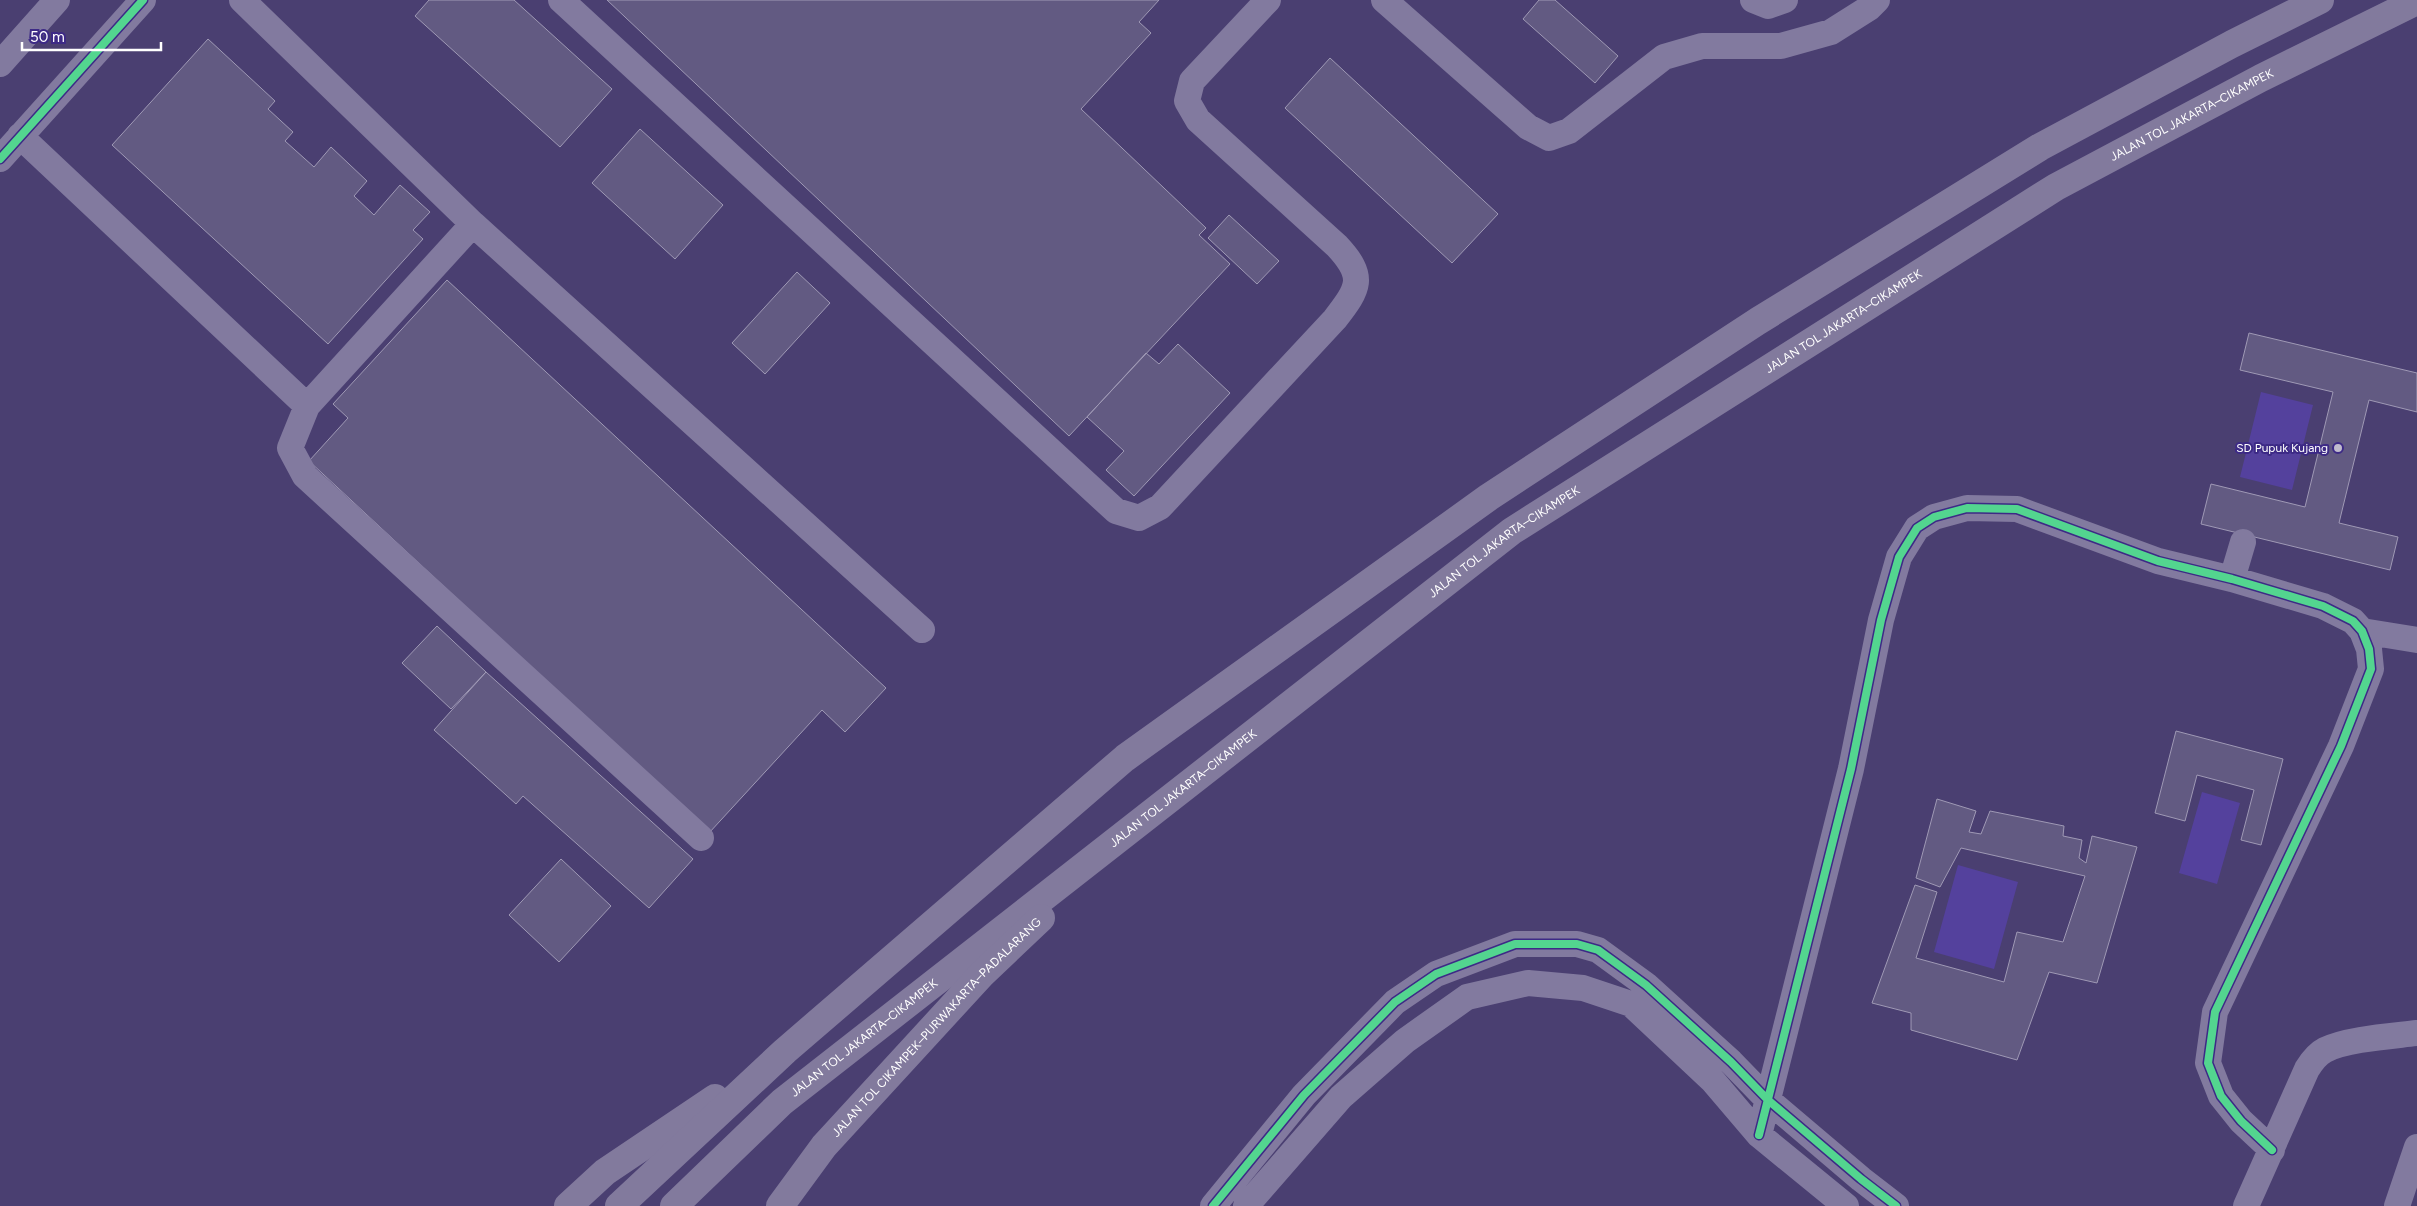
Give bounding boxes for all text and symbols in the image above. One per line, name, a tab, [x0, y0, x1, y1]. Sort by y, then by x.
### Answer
scale bar	[22, 20, 161, 52]
text: 50 m	[30, 28, 65, 46]
street label: JALAN TOL JAKARTA–CIKAMPEK	[2108, 66, 2276, 164]
street label: JALAN TOL JAKARTA–CIKAMPEK	[1763, 266, 1925, 376]
place label: SD Pupuk Kujang	[2236, 441, 2328, 455]
marker: SD Pupuk Kujang	[2332, 442, 2344, 454]
street label: JALAN TOL JAKARTA–CIKAMPEK	[1426, 483, 1583, 601]
street label: JALAN TOL JAKARTA–CIKAMPEK	[1107, 726, 1260, 850]
street label: JALAN TOL CIKAMPEK–PURWAKARTA–PADALARANG	[829, 915, 1044, 1140]
street label: JALAN TOL JAKARTA–CIKAMPEK	[788, 976, 941, 1100]

